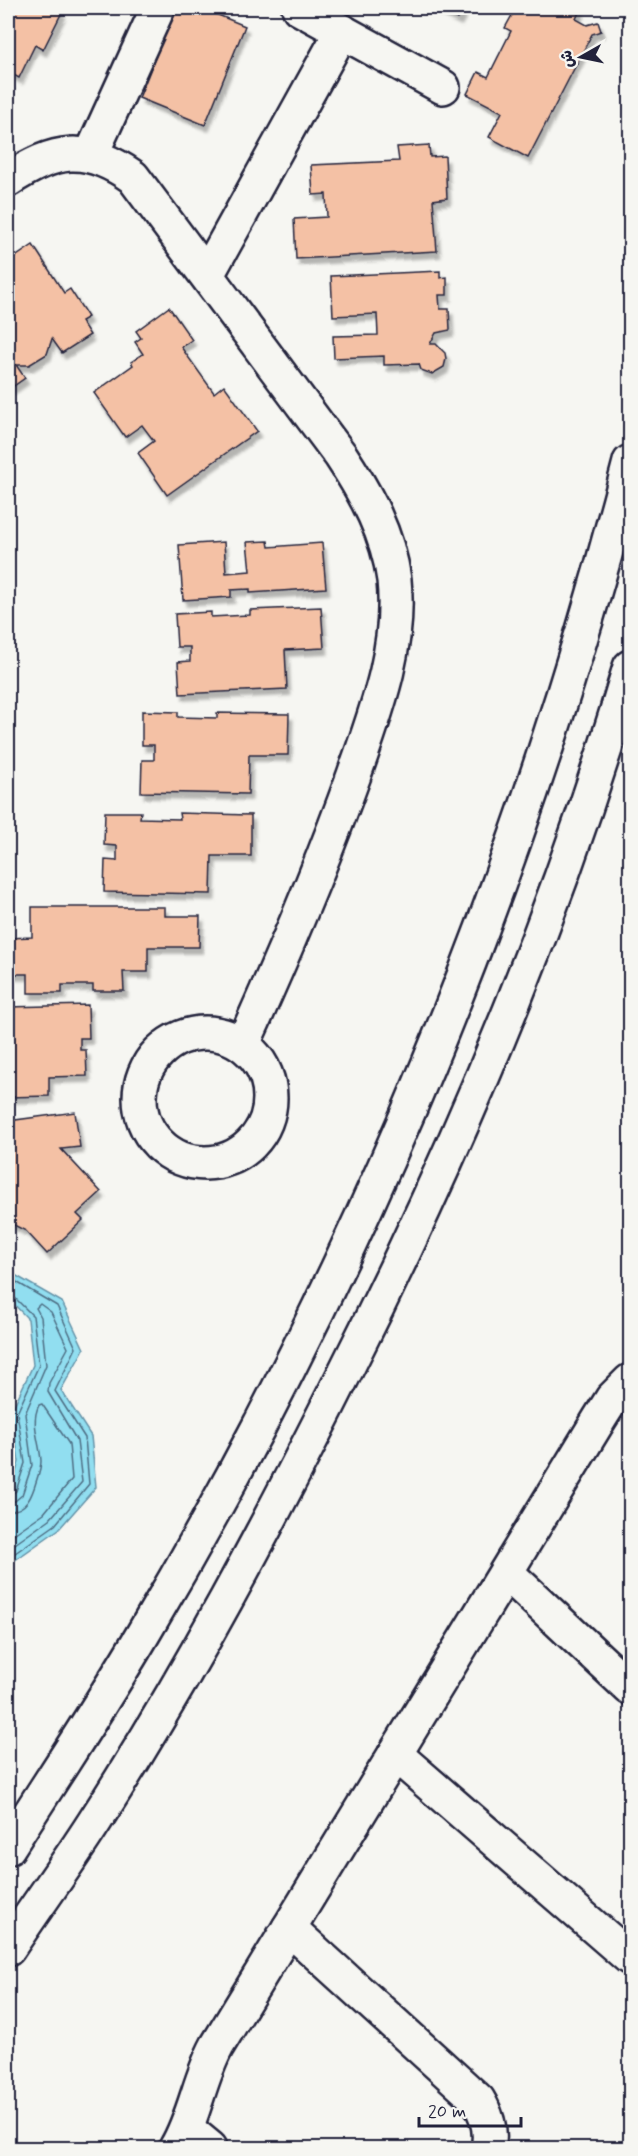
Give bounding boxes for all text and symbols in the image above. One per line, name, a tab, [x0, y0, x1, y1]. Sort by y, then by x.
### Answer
north arrow	[551, 27, 611, 87]
text: ش	[556, 49, 579, 69]
scale bar	[419, 2090, 521, 2128]
text: 20 m	[428, 2100, 466, 2124]

